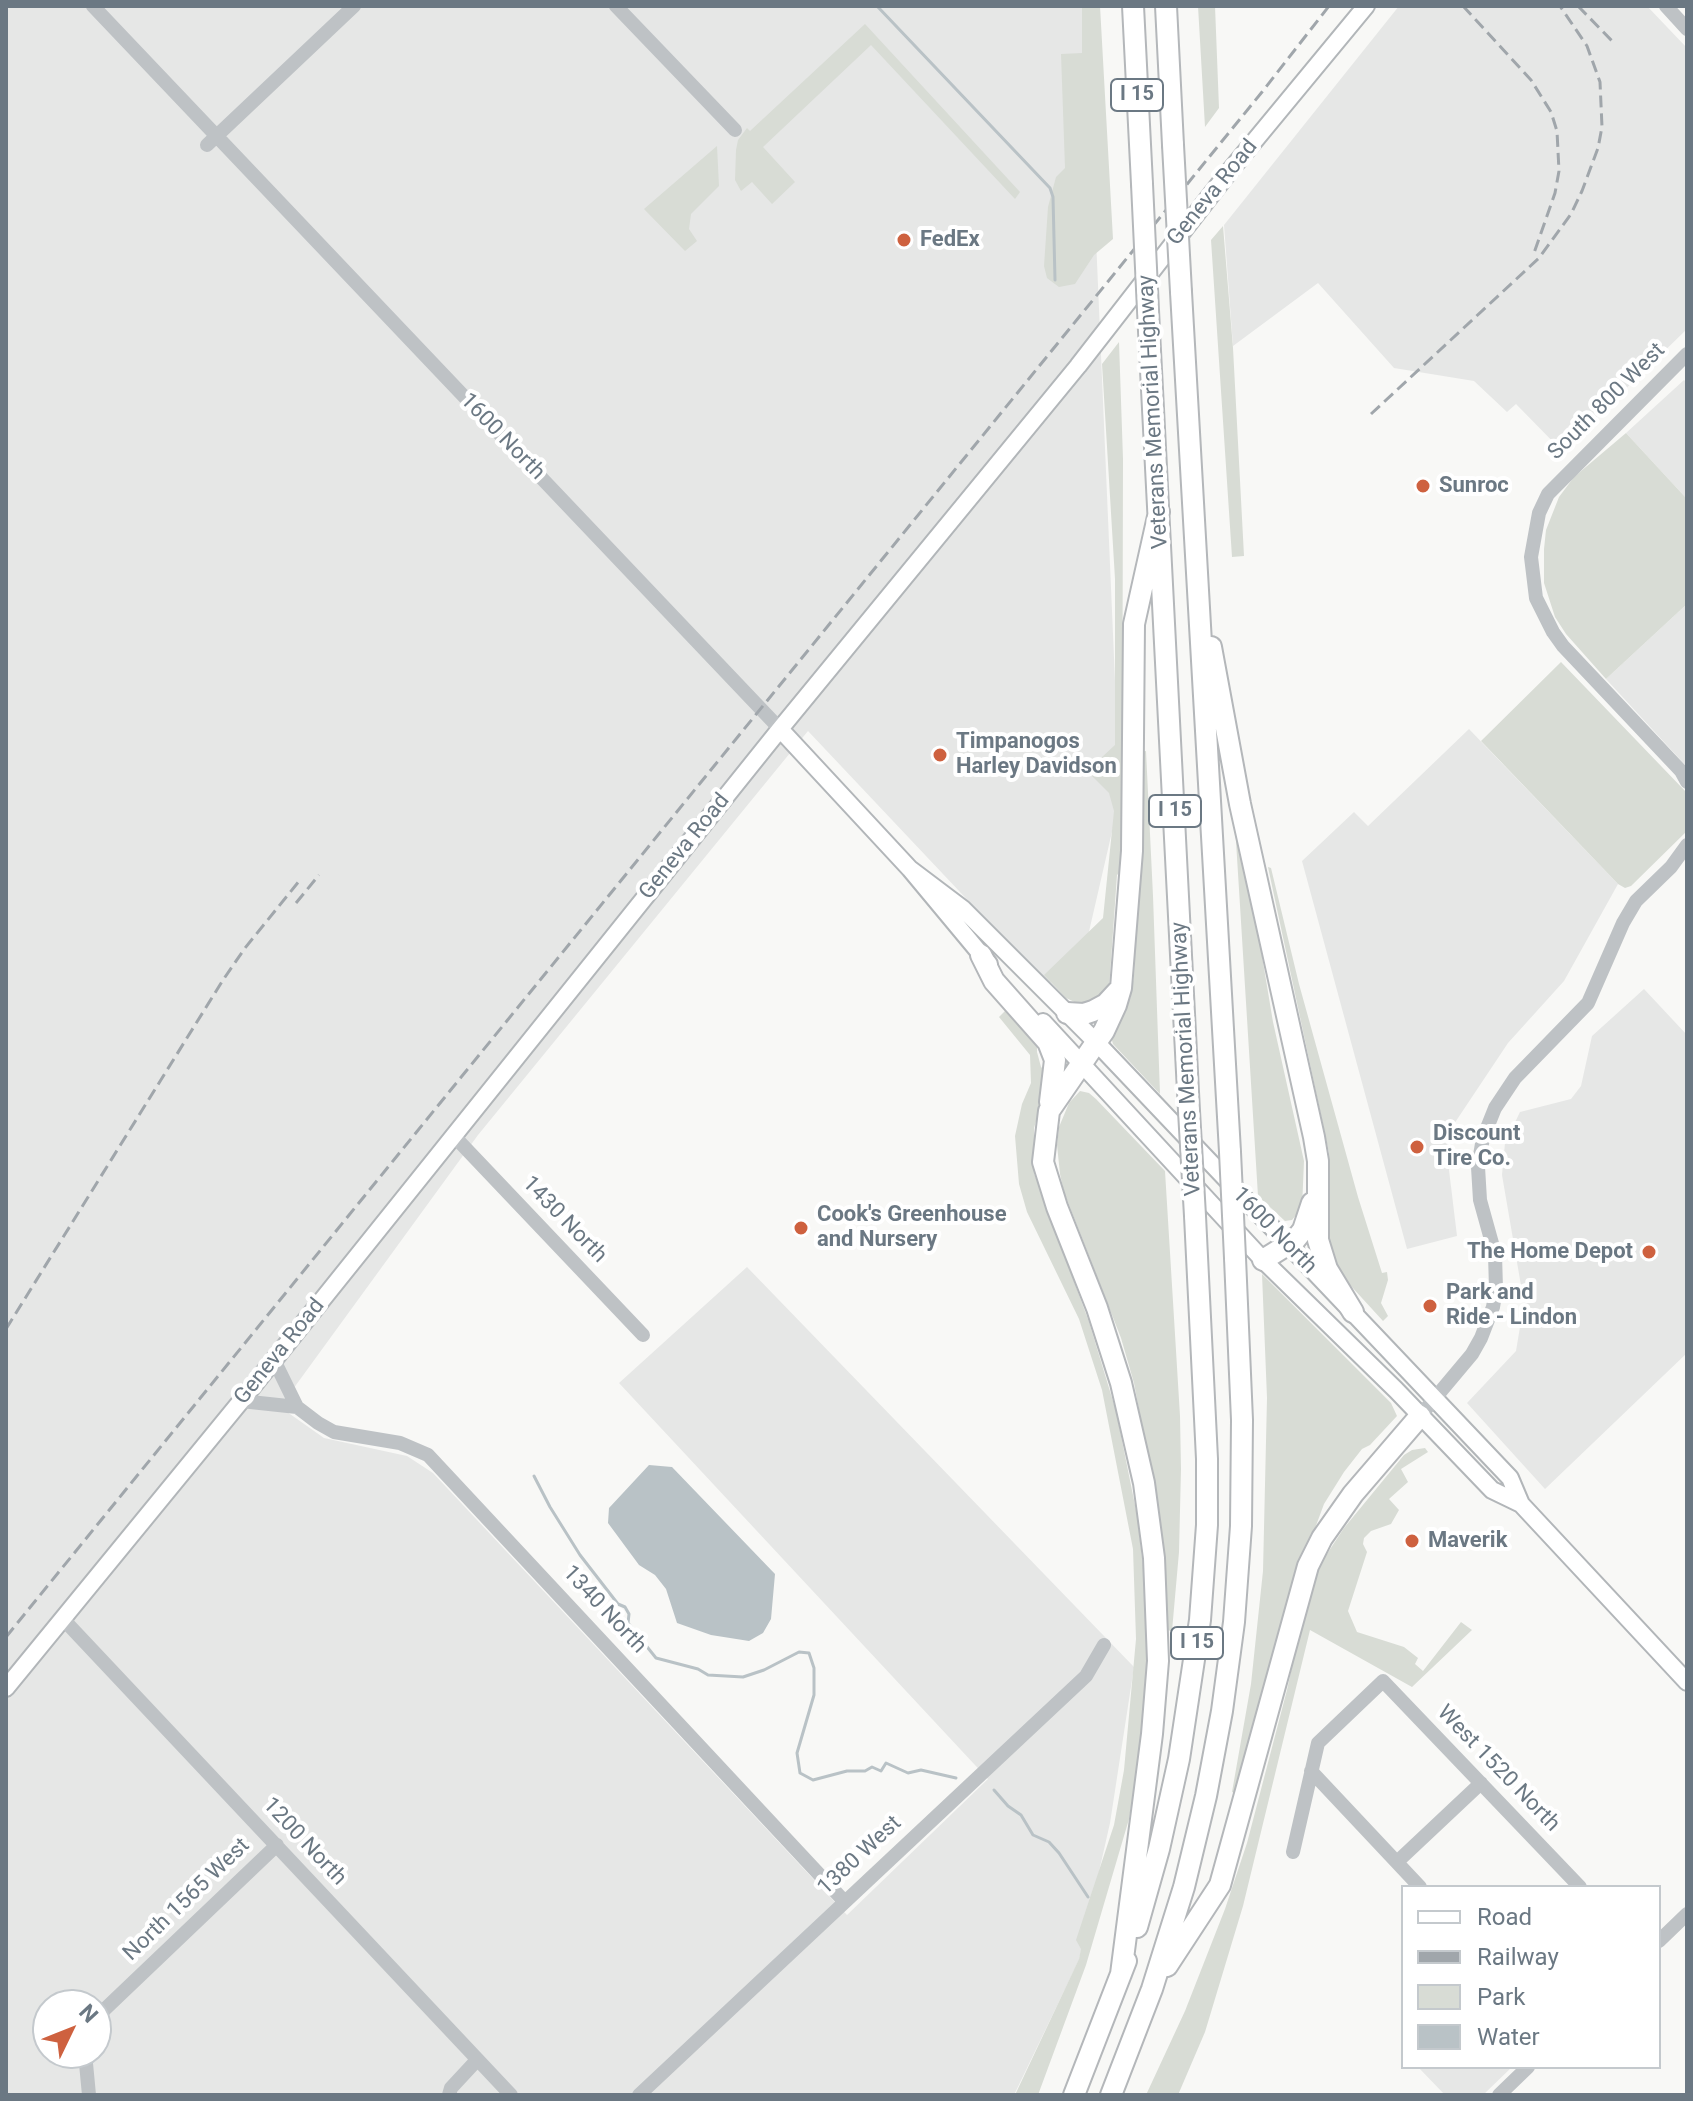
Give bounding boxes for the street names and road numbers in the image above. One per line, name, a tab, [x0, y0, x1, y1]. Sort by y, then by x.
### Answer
road number: I 15	[1111, 79, 1163, 111]
street label: Geneva Road	[1162, 135, 1264, 251]
street label: Veterans Memorial Highway	[1134, 274, 1174, 550]
street label: South 800 West	[1543, 338, 1671, 466]
street label: 1600 North	[454, 388, 550, 486]
street label: Geneva Road	[634, 789, 736, 905]
road number: I 15	[1149, 795, 1201, 827]
street label: Veterans Memorial Highway	[1167, 921, 1207, 1197]
street label: 1430 North	[516, 1171, 612, 1269]
street label: 1600 North	[1226, 1182, 1322, 1280]
street label: Geneva Road	[229, 1294, 331, 1410]
street label: 1340 North	[557, 1561, 651, 1659]
road number: I 15	[1171, 1627, 1223, 1659]
street label: West 1520 North	[1431, 1700, 1565, 1838]
street label: 1200 North	[257, 1793, 351, 1891]
street label: 1380 West	[813, 1811, 907, 1901]
street label: North 1565 West	[118, 1833, 256, 1967]

